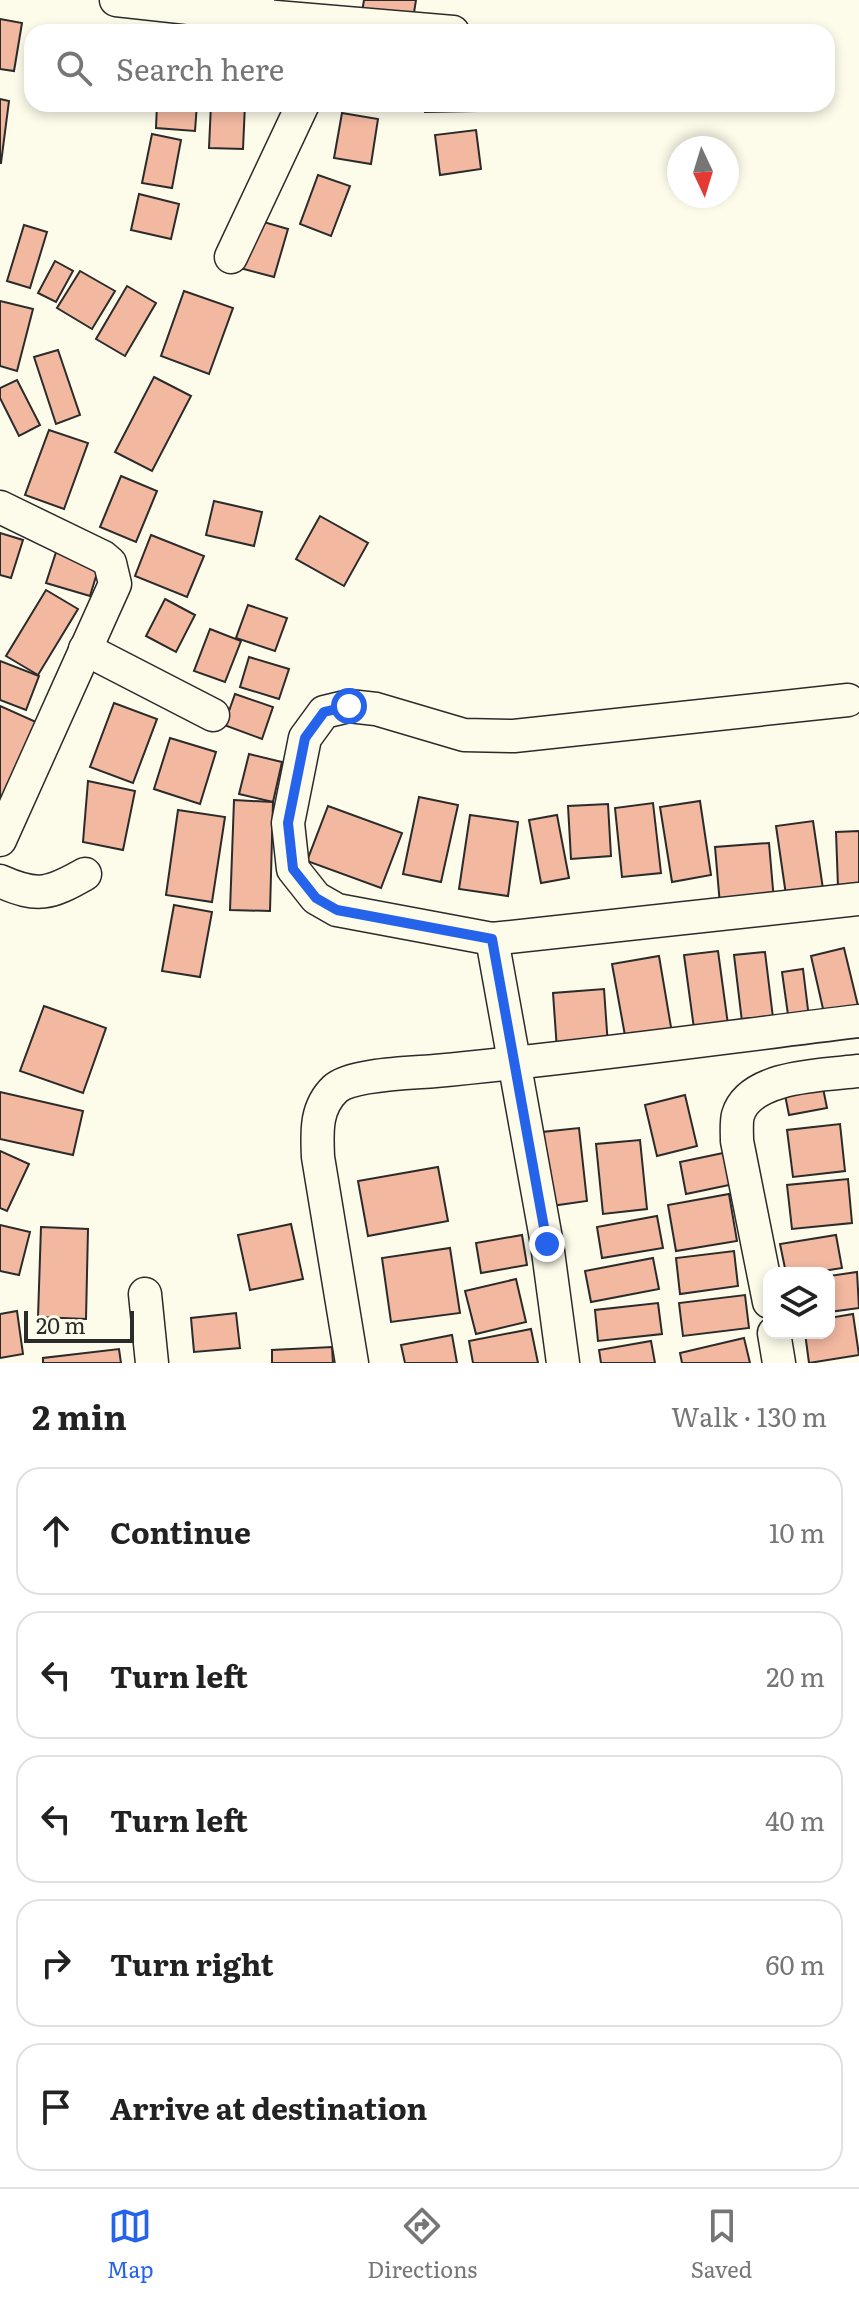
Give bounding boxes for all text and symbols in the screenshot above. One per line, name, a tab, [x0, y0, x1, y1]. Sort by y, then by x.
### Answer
search box	[24, 24, 835, 112]
icon: search	[52, 46, 96, 90]
text: Search here	[116, 46, 284, 90]
north arrow	[667, 136, 739, 208]
route start	[331, 688, 367, 724]
route end	[529, 1226, 565, 1262]
map controls	[763, 1267, 835, 1339]
button: layers	[763, 1267, 835, 1339]
scale bar	[24, 1307, 134, 1343]
text: 20 m	[36, 1308, 86, 1341]
text: 2 min	[32, 1390, 127, 1440]
text: Walk · 130 m	[671, 1396, 827, 1435]
icon: ahead	[34, 1509, 78, 1553]
text: Continue	[110, 1509, 251, 1553]
text: 10 m	[769, 1512, 825, 1551]
icon: left	[34, 1653, 78, 1697]
text: Turn left	[110, 1653, 248, 1697]
text: 20 m	[766, 1656, 825, 1695]
icon: left	[34, 1797, 78, 1841]
text: Turn left	[110, 1797, 248, 1841]
text: 40 m	[765, 1800, 825, 1839]
icon: right	[34, 1941, 78, 1985]
text: Turn right	[110, 1941, 274, 1985]
text: 60 m	[766, 1944, 825, 1983]
icon: arrive	[34, 2085, 78, 2129]
text: Arrive at destination	[110, 2085, 427, 2129]
tab: Map	[107, 2204, 154, 2285]
tab: Directions	[367, 2204, 477, 2285]
tab: Saved	[691, 2204, 752, 2285]

